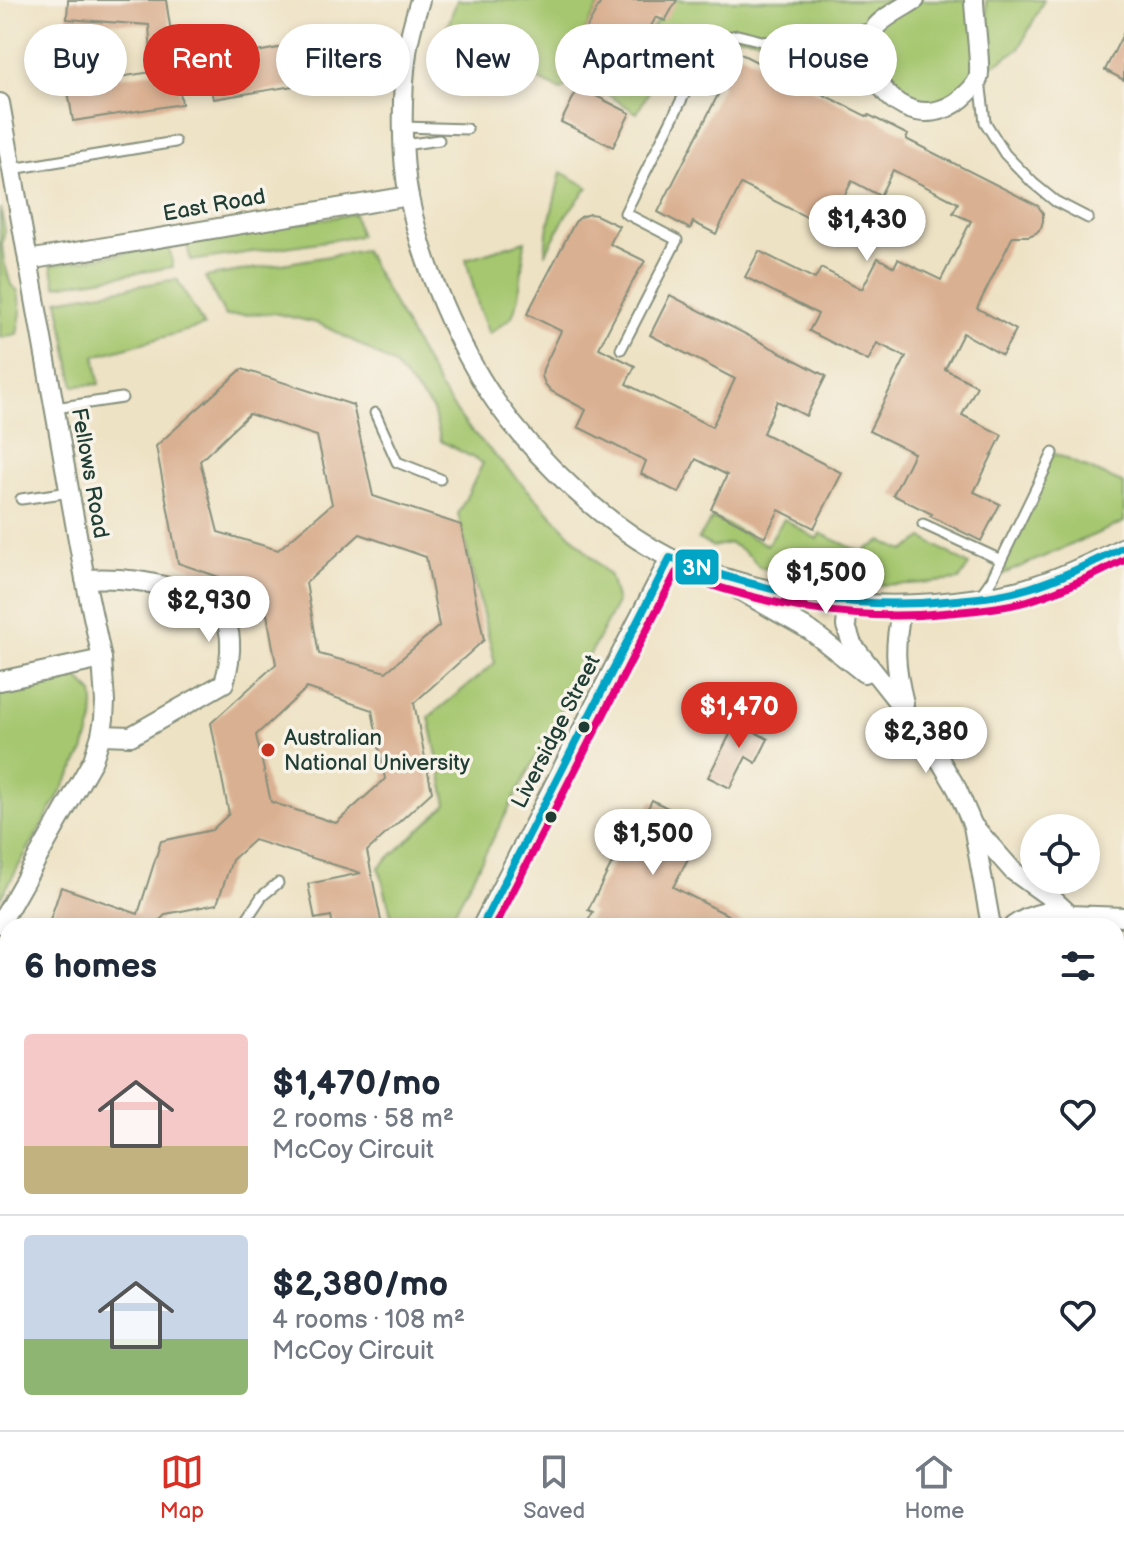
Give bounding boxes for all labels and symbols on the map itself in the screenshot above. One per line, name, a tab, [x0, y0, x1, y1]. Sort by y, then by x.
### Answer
street label: East Road	[161, 183, 268, 228]
pin: $1,430	[802, 195, 932, 263]
street label: Fellows Road	[65, 406, 114, 541]
line badge: 3N	[674, 548, 720, 586]
pin: $1,500	[761, 548, 891, 616]
text: 3N	[682, 555, 712, 582]
pin: $2,930	[144, 576, 274, 644]
street label: Liversidge Street	[506, 650, 607, 813]
pin: $1,470	[674, 682, 804, 750]
pin: $2,380	[861, 707, 991, 775]
unlabelled marker	[576, 719, 592, 735]
place label: Australian National University	[284, 725, 470, 777]
marker: Australian National University	[259, 741, 277, 759]
unlabelled marker	[543, 809, 559, 825]
pin: $1,500	[588, 809, 718, 877]

